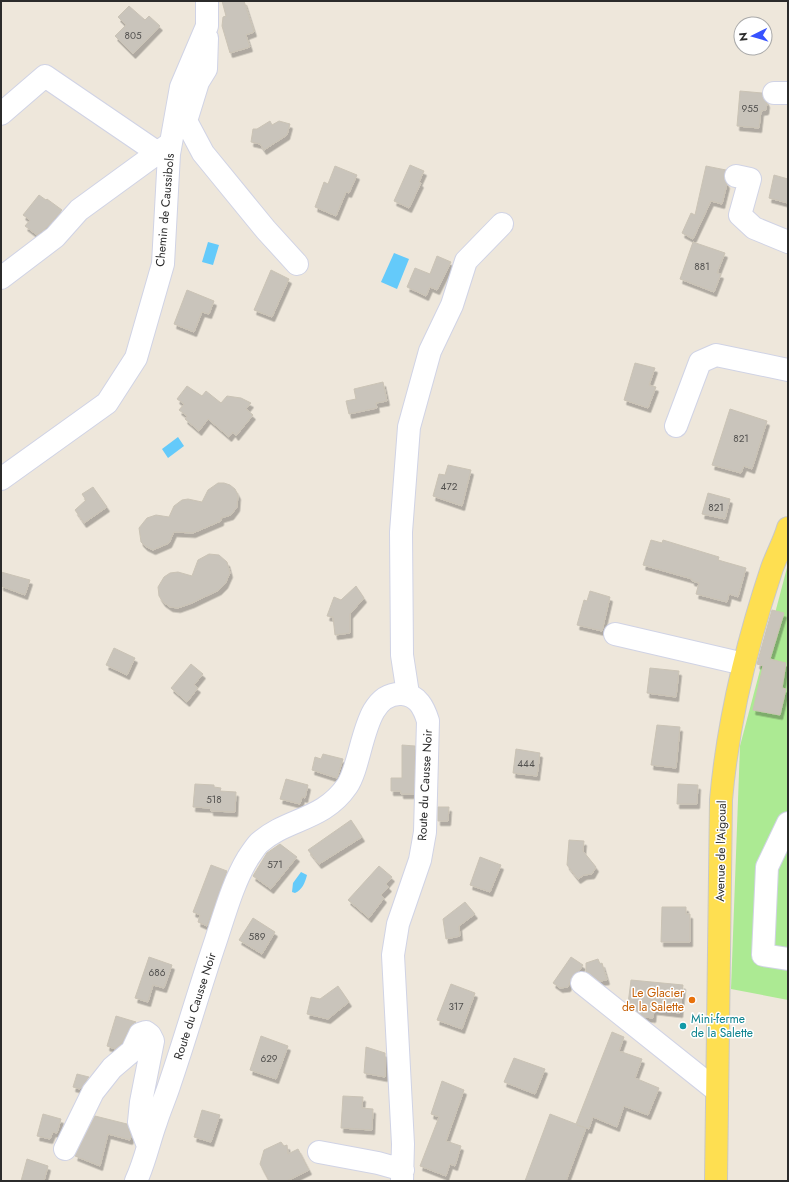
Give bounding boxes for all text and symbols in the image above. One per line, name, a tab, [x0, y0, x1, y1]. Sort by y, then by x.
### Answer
north arrow	[733, 16, 773, 56]
house number: 805	[124, 28, 142, 43]
text: N	[735, 32, 751, 42]
house number: 955	[741, 101, 759, 116]
street label: Chemin de Caussibols	[151, 152, 179, 267]
house number: 881	[694, 259, 710, 274]
house number: 821	[733, 431, 749, 446]
house number: 472	[441, 479, 458, 494]
house number: 821	[708, 500, 724, 515]
street label: Route du Causse Noir	[413, 728, 437, 841]
house number: 444	[517, 756, 535, 771]
house number: 518	[206, 792, 222, 807]
street label: Avenue de l'Aigoual	[711, 800, 731, 902]
house number: 571	[267, 857, 283, 872]
house number: 589	[249, 929, 266, 944]
street label: Route du Causse Noir	[169, 949, 221, 1062]
house number: 686	[149, 965, 166, 980]
place label: Le Glacier de la Salette	[622, 984, 685, 1016]
marker: Le Glacier de la Salette	[687, 995, 697, 1005]
house number: 317	[448, 999, 464, 1014]
place label: Mini-ferme de la Salette	[691, 1010, 753, 1042]
marker: Mini-ferme de la Salette	[678, 1021, 688, 1031]
house number: 629	[260, 1051, 278, 1066]

